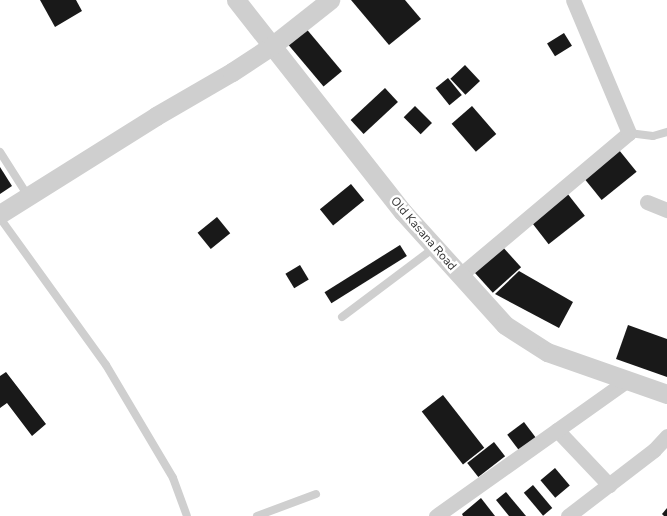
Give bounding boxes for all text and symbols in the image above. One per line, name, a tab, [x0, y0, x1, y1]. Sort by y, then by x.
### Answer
street label: Old Kasana Road	[387, 194, 459, 274]

